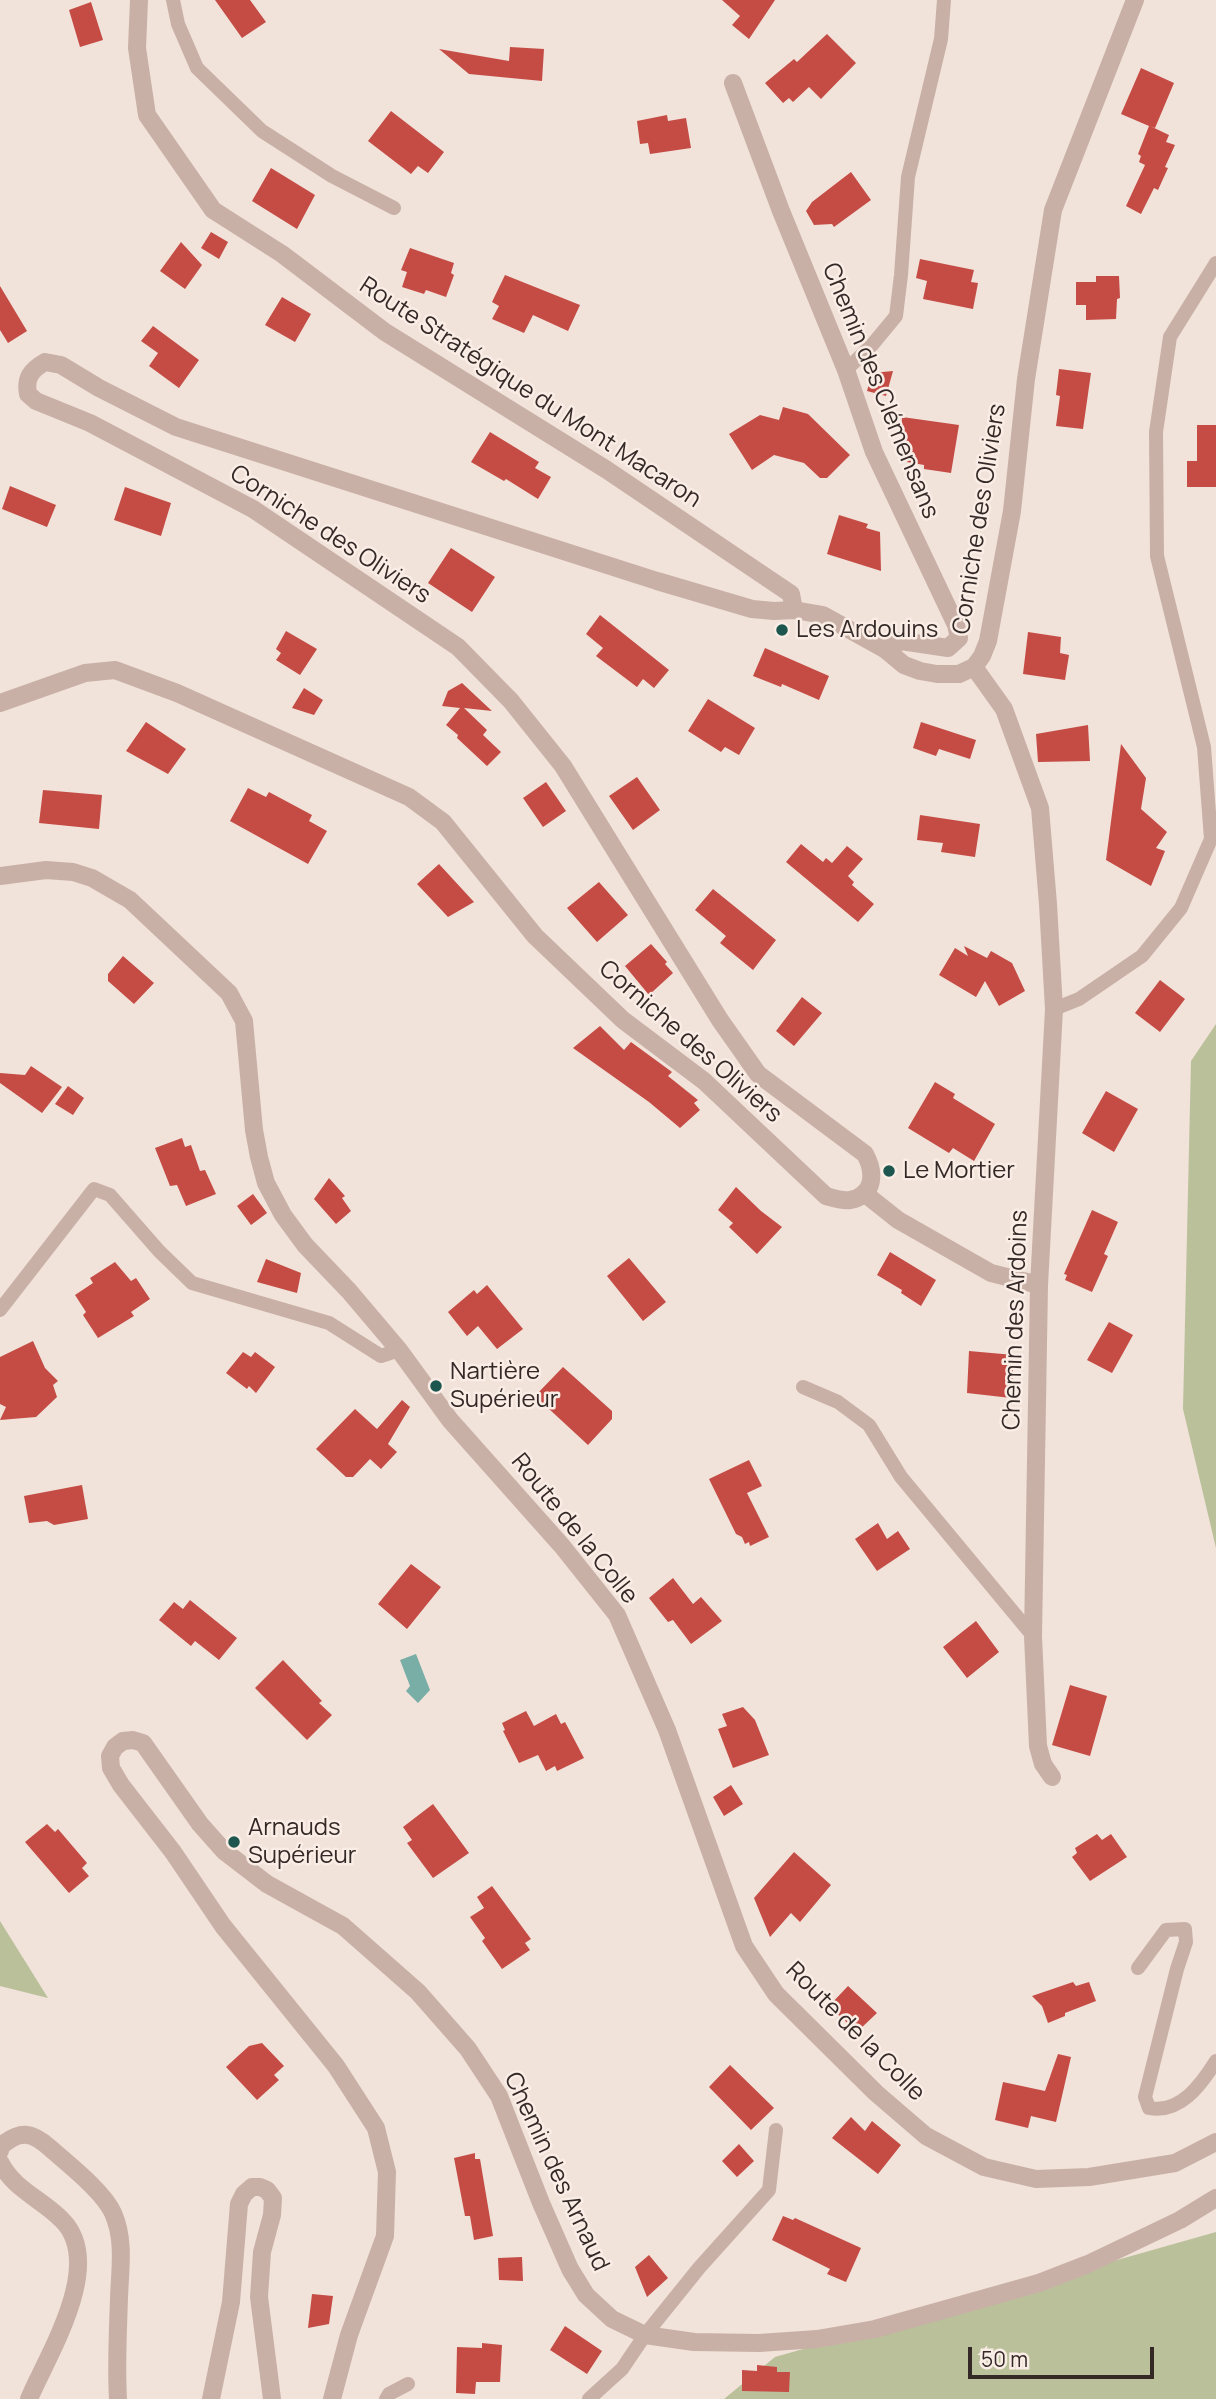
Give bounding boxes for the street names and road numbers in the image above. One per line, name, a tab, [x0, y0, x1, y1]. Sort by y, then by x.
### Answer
street label: Chemin des Clémensans	[815, 259, 945, 523]
street label: Route Stratégique du Mont Macaron	[354, 272, 706, 514]
street label: Corniche des Oliviers	[948, 402, 1012, 636]
street label: Corniche des Oliviers	[224, 459, 436, 611]
street label: Corniche des Oliviers	[593, 955, 787, 1129]
street label: Chemin des Ardoins	[998, 1209, 1034, 1431]
street label: Route de la Colle	[505, 1448, 643, 1610]
street label: Route de la Colle	[779, 1956, 931, 2108]
street label: Chemin des Arnaud	[497, 2068, 615, 2276]

